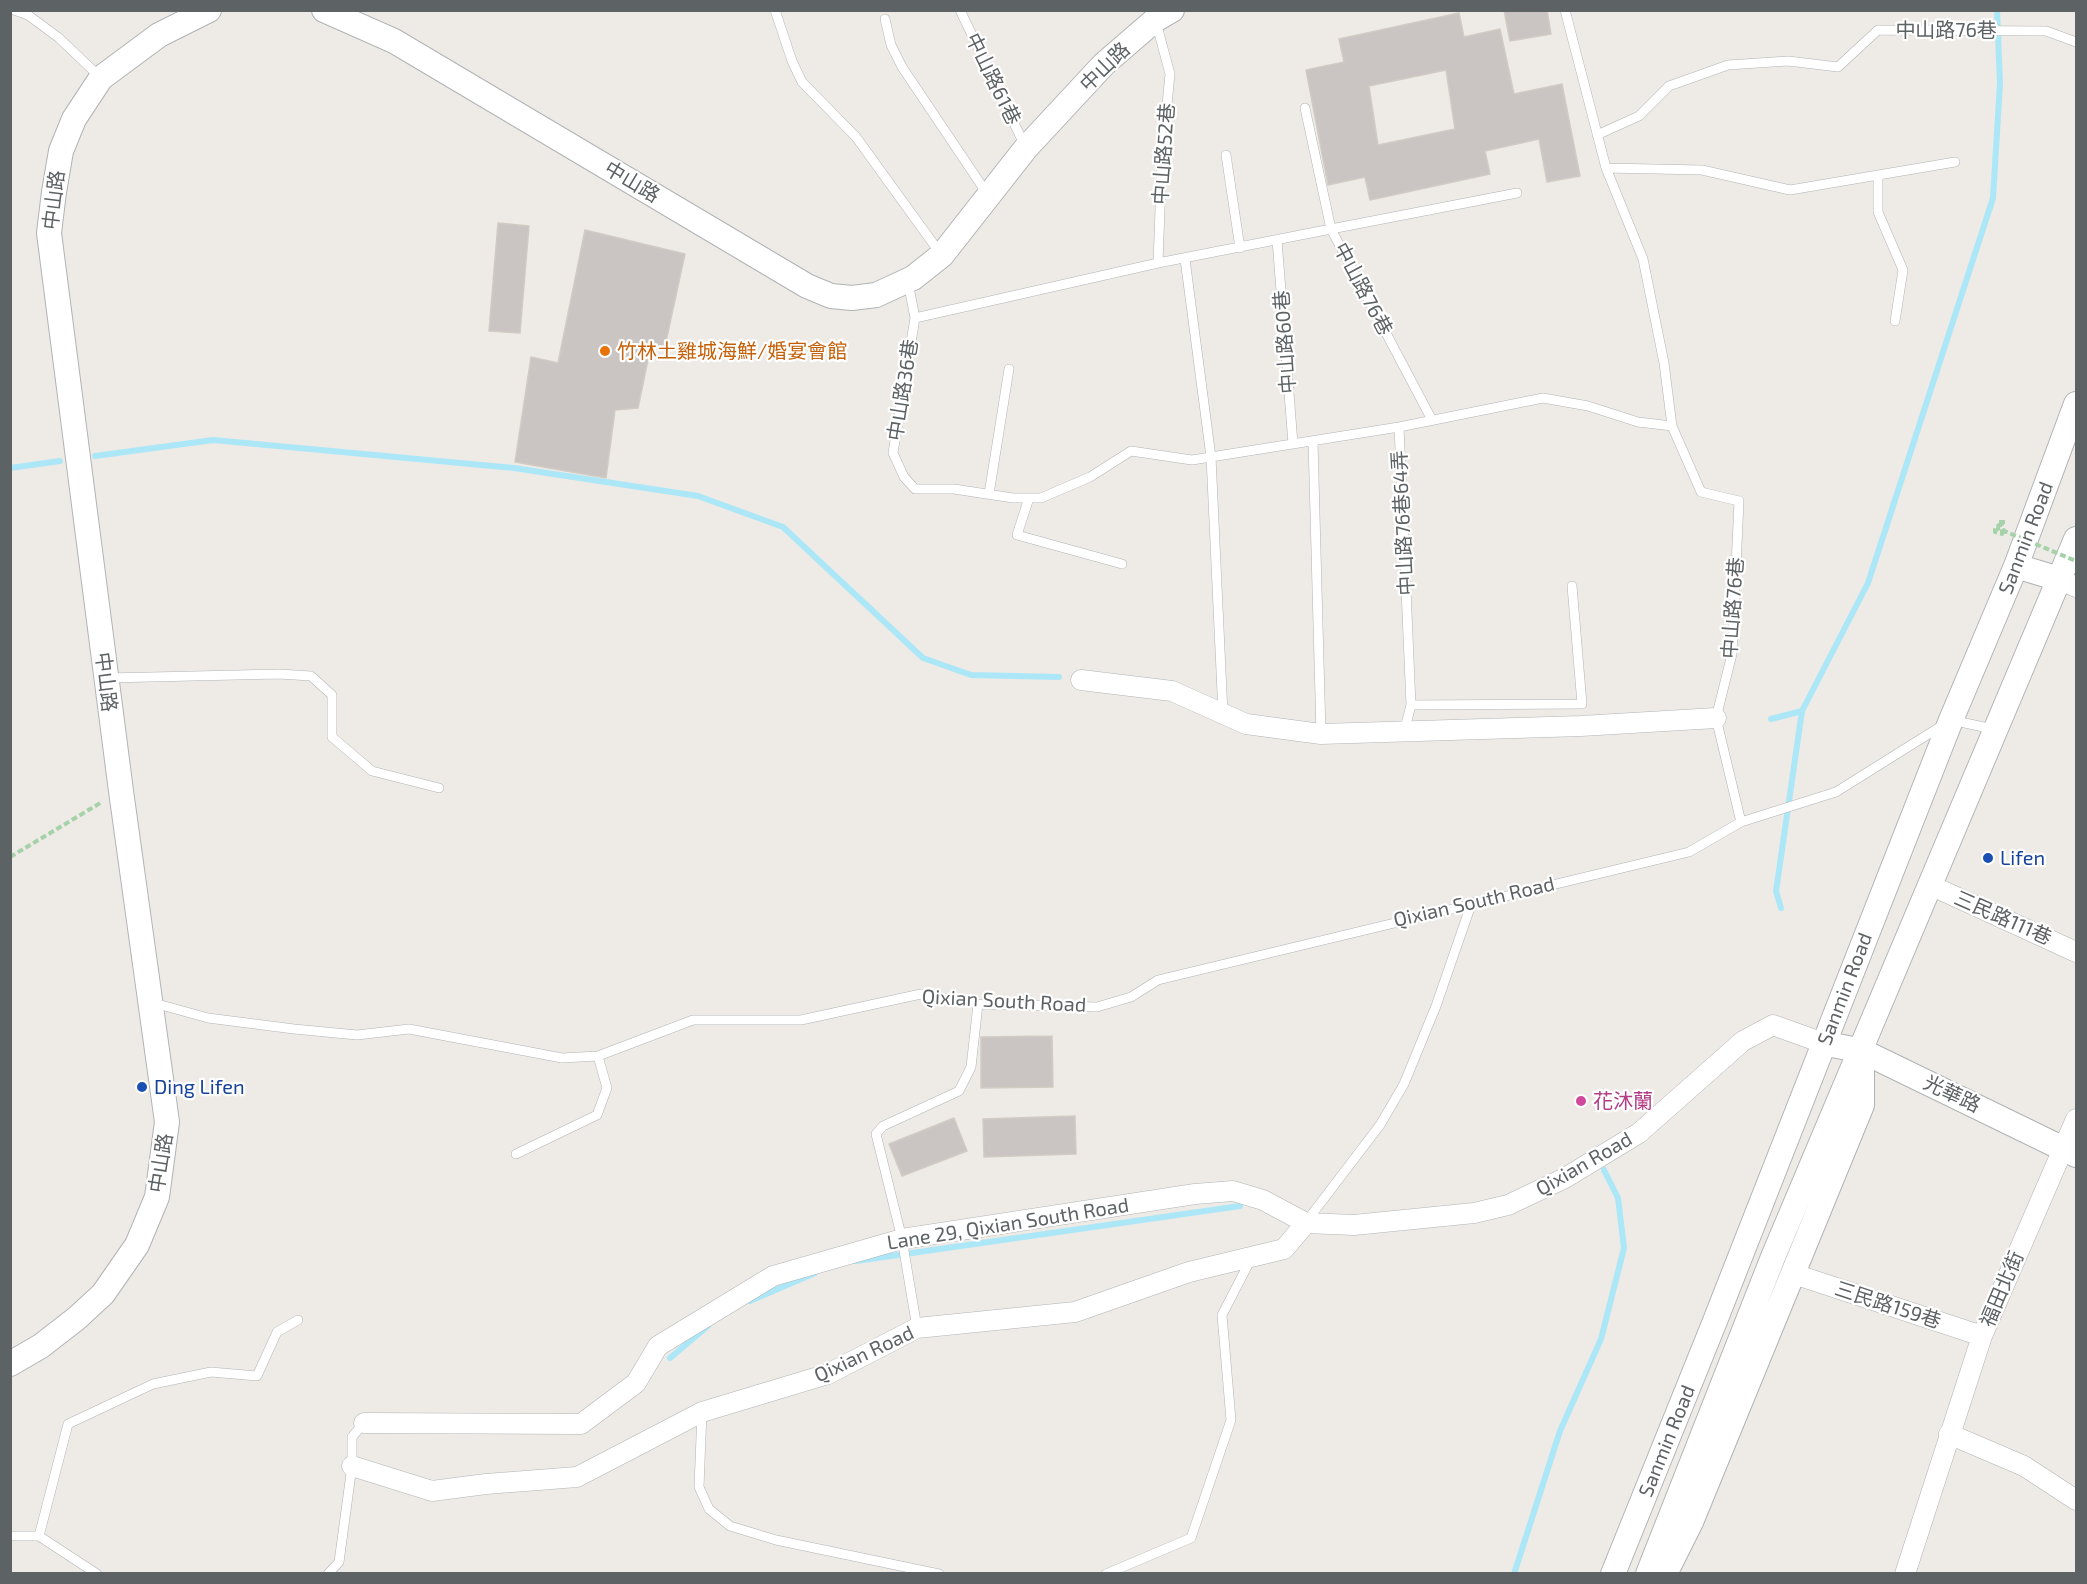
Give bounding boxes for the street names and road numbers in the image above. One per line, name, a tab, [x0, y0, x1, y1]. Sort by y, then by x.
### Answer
street label: 中山路76巷	[1895, 18, 1997, 42]
street label: 中山路61巷	[960, 29, 1026, 129]
street label: 中山路	[1075, 38, 1135, 96]
street label: 中山路52巷	[1148, 102, 1180, 206]
street label: 中山路	[600, 156, 664, 208]
street label: 中山路	[38, 169, 70, 231]
street label: 中山路76巷	[1329, 238, 1397, 340]
street label: 中山路60巷	[1269, 290, 1301, 394]
street label: 中山路36巷	[883, 337, 923, 443]
street label: 中山路76巷64弄	[1387, 450, 1419, 596]
street label: Sanmin Road	[1994, 478, 2058, 598]
street label: 中山路76巷	[1717, 556, 1749, 660]
street label: 中山路	[90, 651, 122, 713]
street label: Qixian South Road	[1391, 872, 1557, 932]
street label: 三民路111巷	[1951, 886, 2055, 950]
street label: Sanmin Road	[1813, 929, 1877, 1049]
street label: Qixian South Road	[921, 985, 1087, 1017]
street label: 光華路	[1920, 1070, 1984, 1118]
street label: Qixian Road	[1532, 1127, 1636, 1201]
street label: 中山路	[144, 1131, 178, 1195]
street label: Lane 29, Qixian South Road	[885, 1193, 1131, 1255]
street label: 福田北街	[1975, 1247, 2029, 1331]
street label: 三民路159巷	[1832, 1277, 1944, 1333]
street label: Qixian Road	[810, 1321, 918, 1387]
street label: Sanmin Road	[1634, 1382, 1700, 1500]

